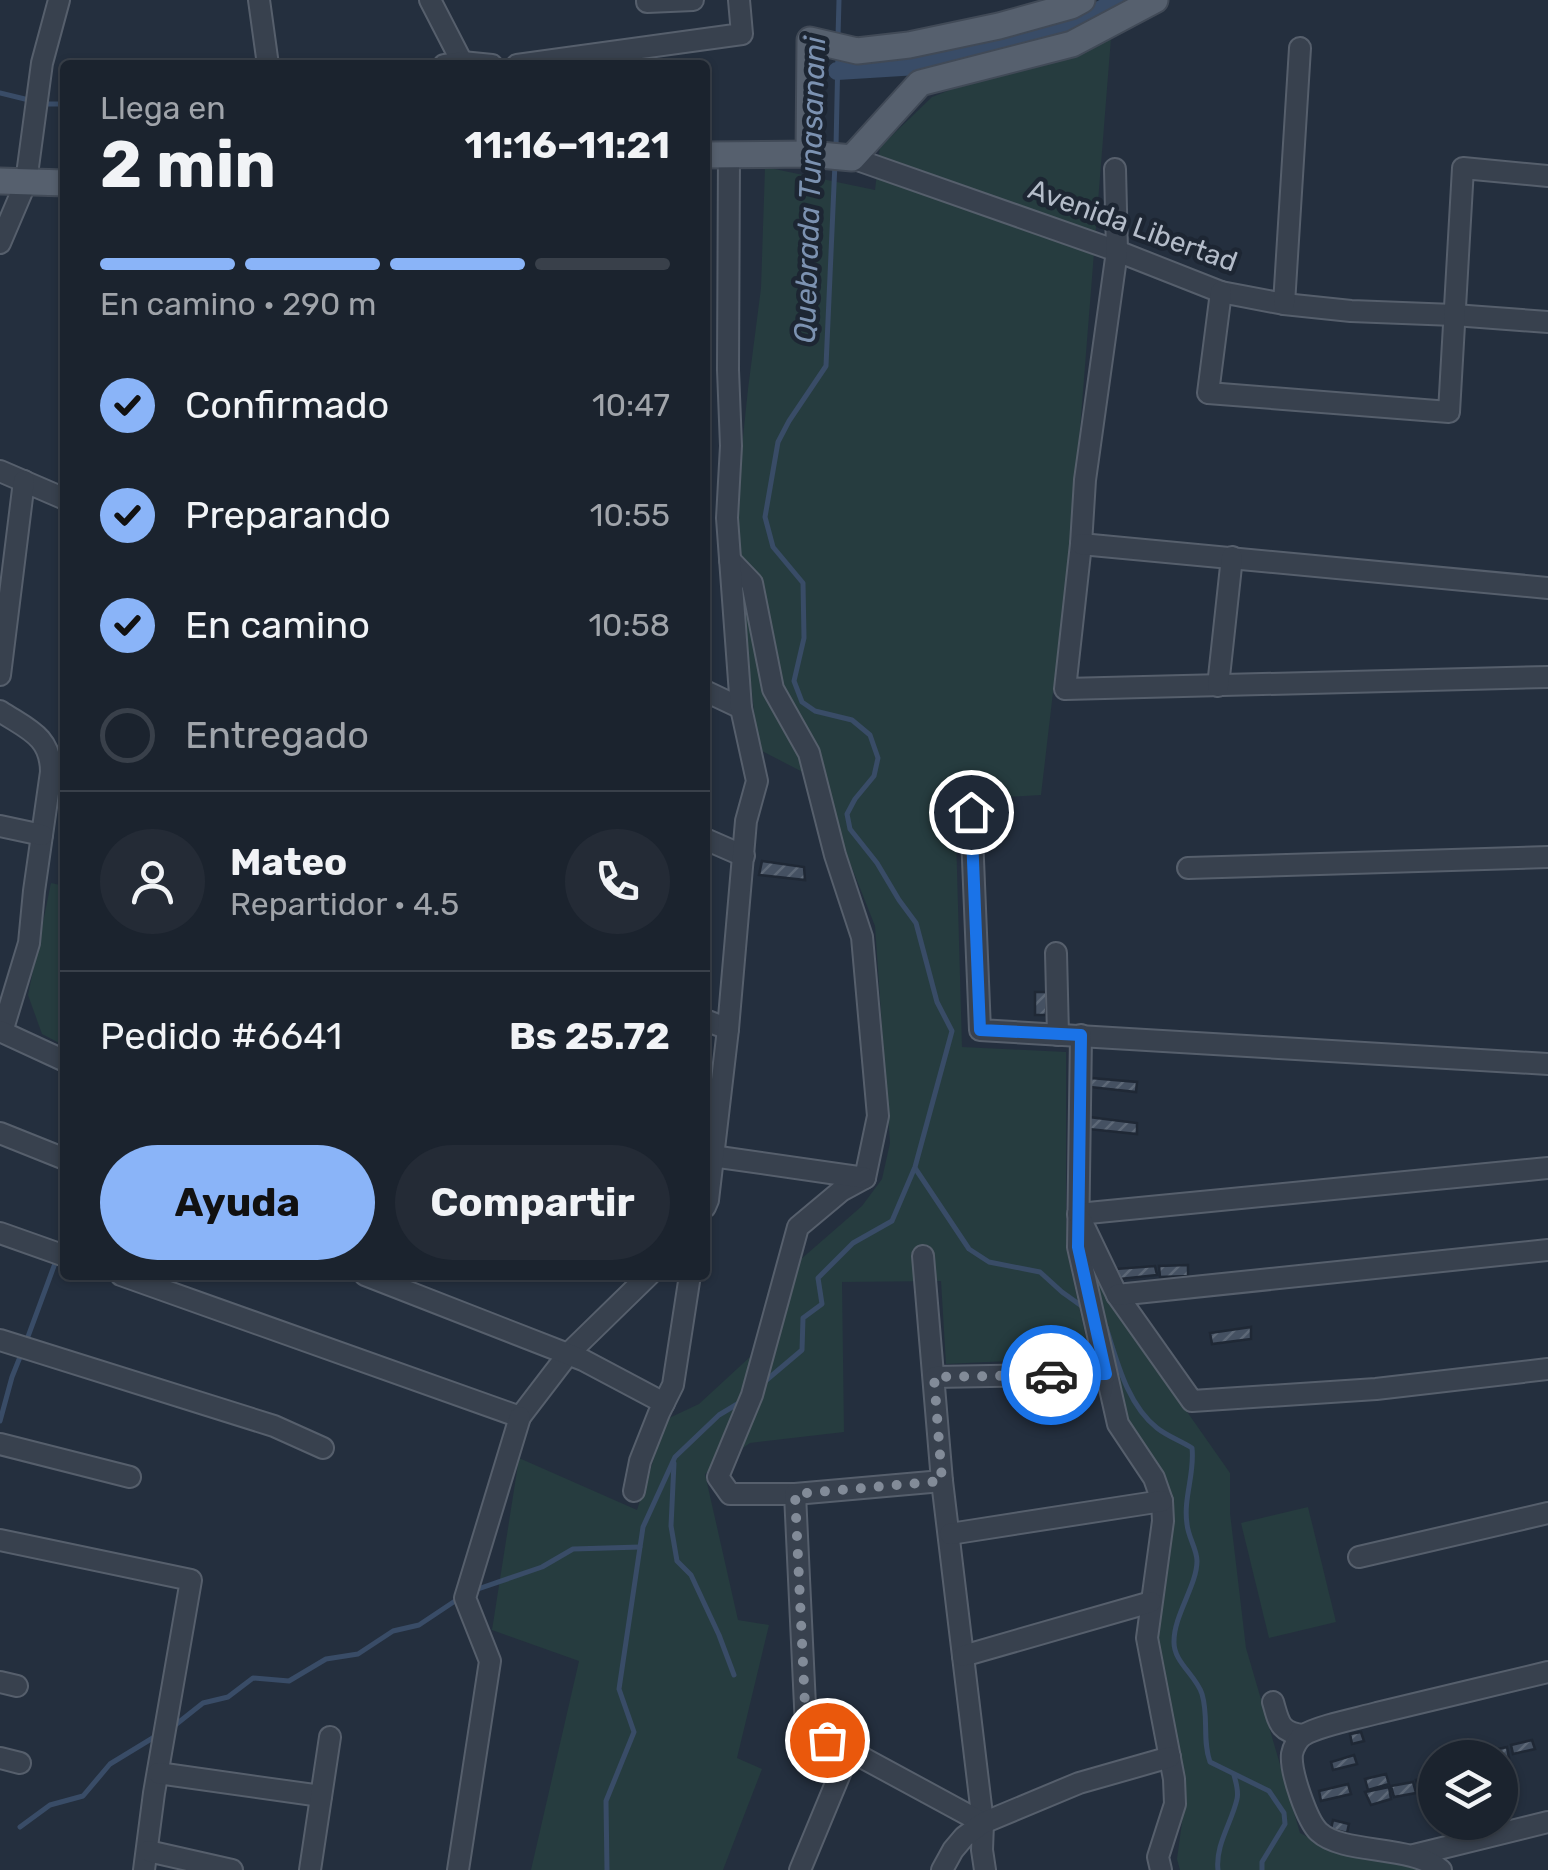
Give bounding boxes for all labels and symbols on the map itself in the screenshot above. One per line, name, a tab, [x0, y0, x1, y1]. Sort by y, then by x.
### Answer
water label: Quebrada Tunasanani	[787, 35, 833, 344]
street label: Avenida Libertad	[1024, 172, 1242, 279]
pin	[929, 770, 1014, 855]
courier	[1001, 1325, 1101, 1425]
pin	[785, 1698, 870, 1783]

